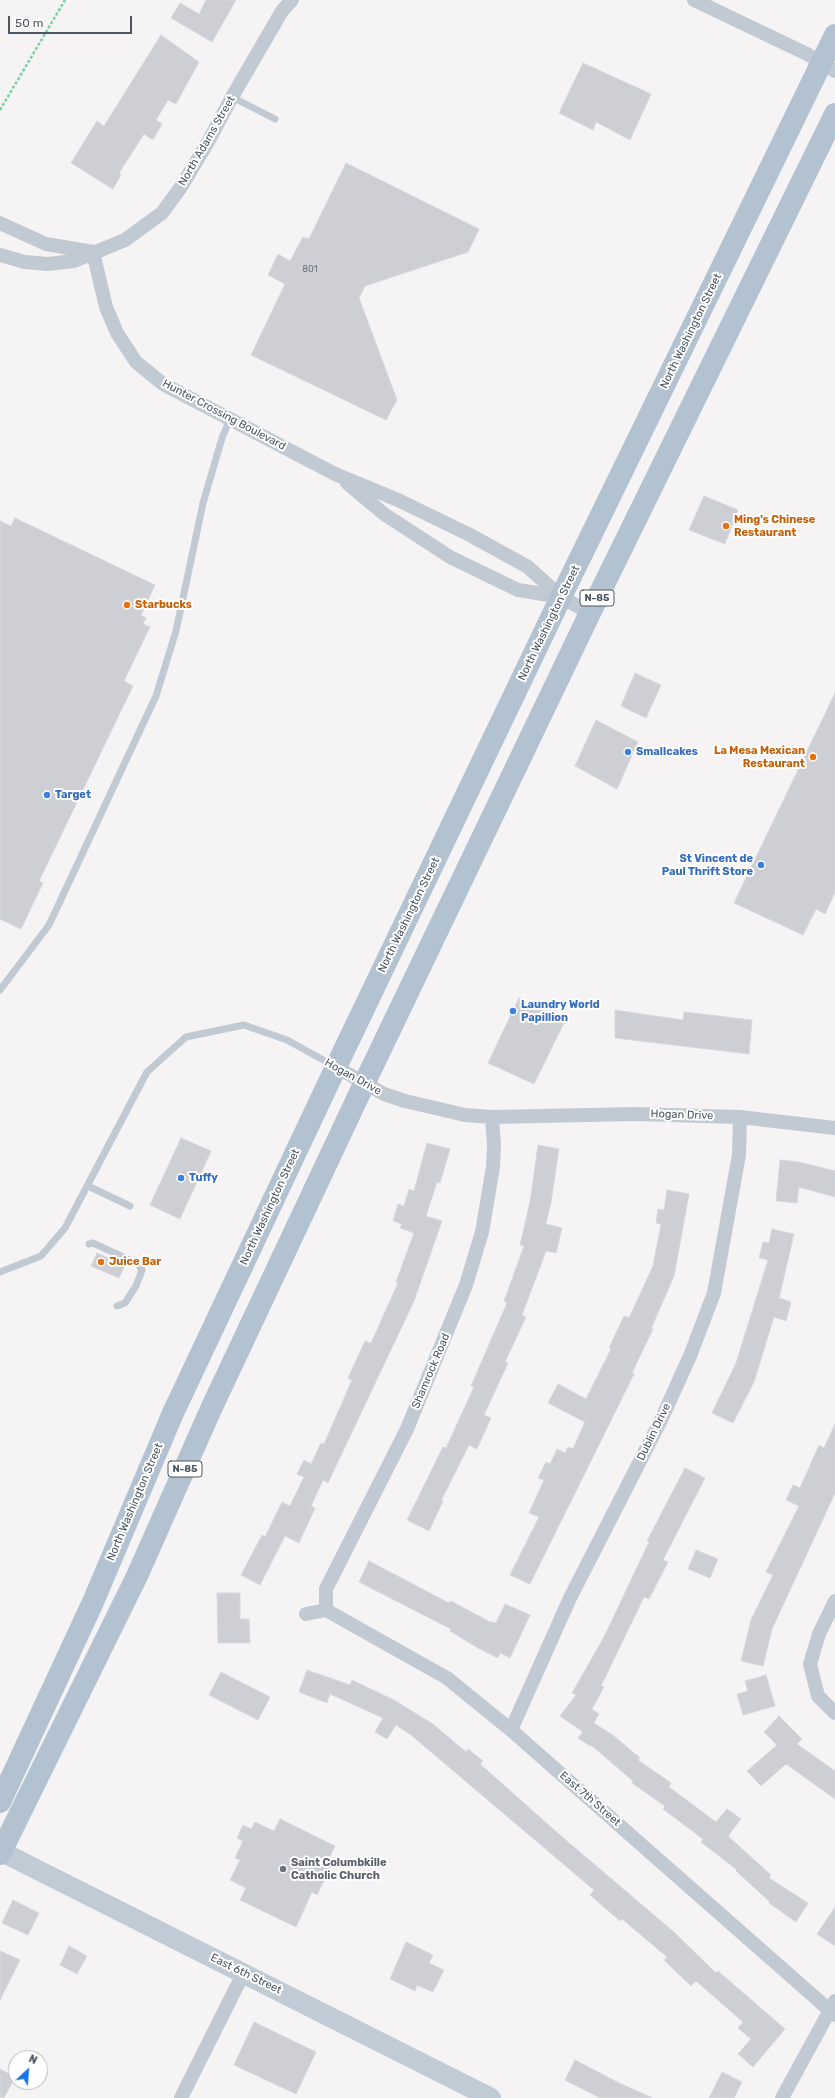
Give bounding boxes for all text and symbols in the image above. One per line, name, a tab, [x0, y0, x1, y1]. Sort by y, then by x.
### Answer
scale bar	[10, 8, 134, 34]
text: 50 m	[15, 16, 43, 30]
street label: North Adams Street	[176, 94, 238, 188]
house number: 801	[302, 264, 318, 274]
street label: North Washington Street	[657, 271, 725, 391]
street label: Hunter Crossing Boulevard	[160, 377, 288, 453]
place label: Ming's Chinese Restaurant	[734, 513, 815, 539]
marker: Ming's Chinese Restaurant	[721, 521, 731, 531]
street label: North Washington Street	[515, 563, 583, 683]
road number: N-85	[580, 590, 614, 606]
place label: Starbucks	[135, 598, 192, 612]
marker: Starbucks	[122, 600, 132, 610]
place label: La Mesa Mexican Restaurant	[714, 744, 805, 770]
place label: Smallcakes	[636, 745, 698, 759]
marker: Smallcakes	[623, 747, 633, 757]
marker: La Mesa Mexican Restaurant	[808, 752, 818, 762]
place label: Target	[55, 788, 91, 802]
marker: Target	[42, 790, 52, 800]
place label: St Vincent de Paul Thrift Store	[662, 852, 753, 878]
street label: North Washington Street	[375, 855, 443, 975]
marker: St Vincent de Paul Thrift Store	[756, 860, 766, 870]
place label: Laundry World Papillion	[521, 998, 600, 1024]
marker: Laundry World Papillion	[508, 1006, 518, 1016]
street label: Hogan Drive	[322, 1056, 384, 1098]
street label: Hogan Drive	[650, 1107, 714, 1123]
street label: North Washington Street	[237, 1147, 303, 1267]
place label: Tuffy	[189, 1171, 218, 1185]
marker: Tuffy	[176, 1173, 186, 1183]
place label: Juice Bar	[109, 1255, 161, 1269]
marker: Juice Bar	[96, 1257, 106, 1267]
street label: Shamrock Road	[409, 1331, 453, 1411]
street label: Dublin Drive	[634, 1401, 674, 1463]
street label: North Washington Street	[104, 1441, 166, 1563]
road number: N-85	[168, 1461, 202, 1477]
street label: East 7th Street	[557, 1769, 623, 1829]
place label: Saint Columbkille Catholic Church	[291, 1856, 386, 1882]
marker: Saint Columbkille Catholic Church	[278, 1864, 288, 1874]
street label: East 6th Street	[208, 1951, 284, 1997]
north arrow	[8, 2050, 48, 2090]
text: N	[27, 2052, 39, 2067]

